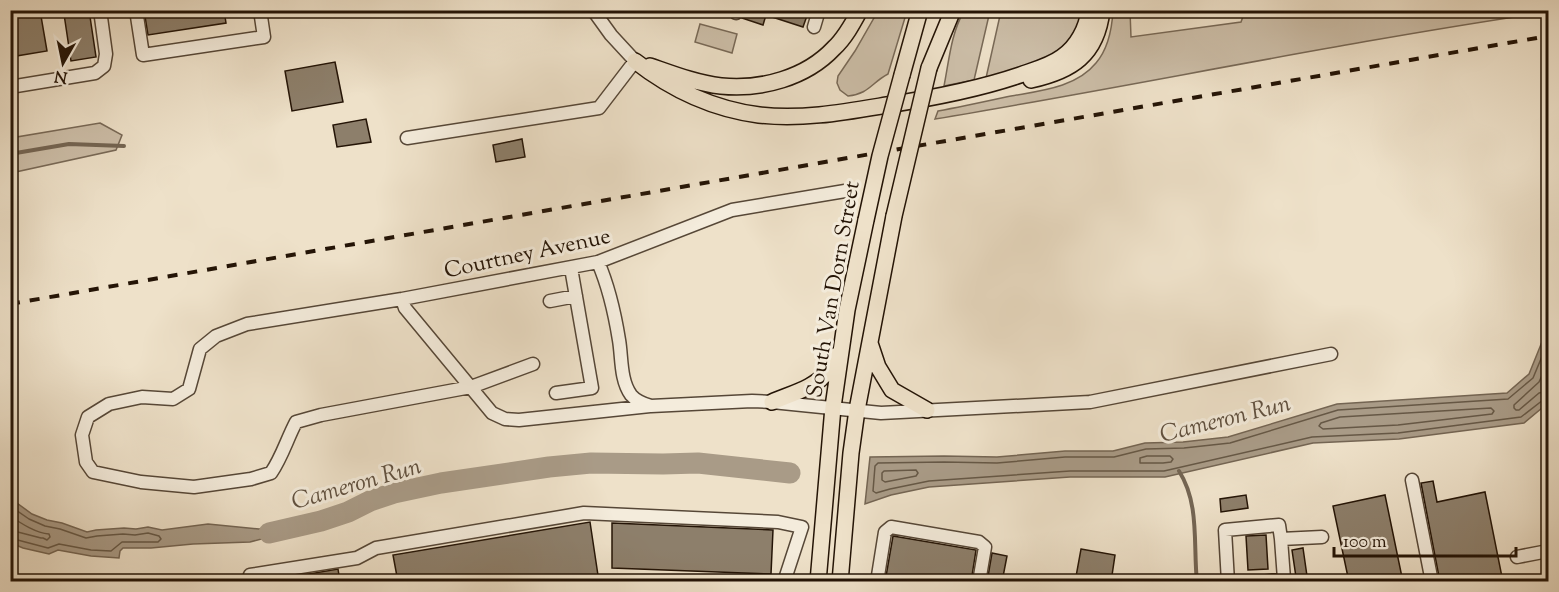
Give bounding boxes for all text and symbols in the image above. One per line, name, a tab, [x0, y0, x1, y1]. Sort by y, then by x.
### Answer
north arrow	[33, 33, 93, 93]
text: N	[53, 63, 69, 88]
street label: South Van Dorn Street	[800, 178, 870, 400]
street label: Courtney Avenue	[441, 222, 614, 288]
water label: Cameron Run	[1157, 387, 1295, 453]
water label: Cameron Run	[288, 450, 426, 520]
scale bar	[1334, 520, 1516, 558]
text: 100 m	[1343, 530, 1387, 556]

